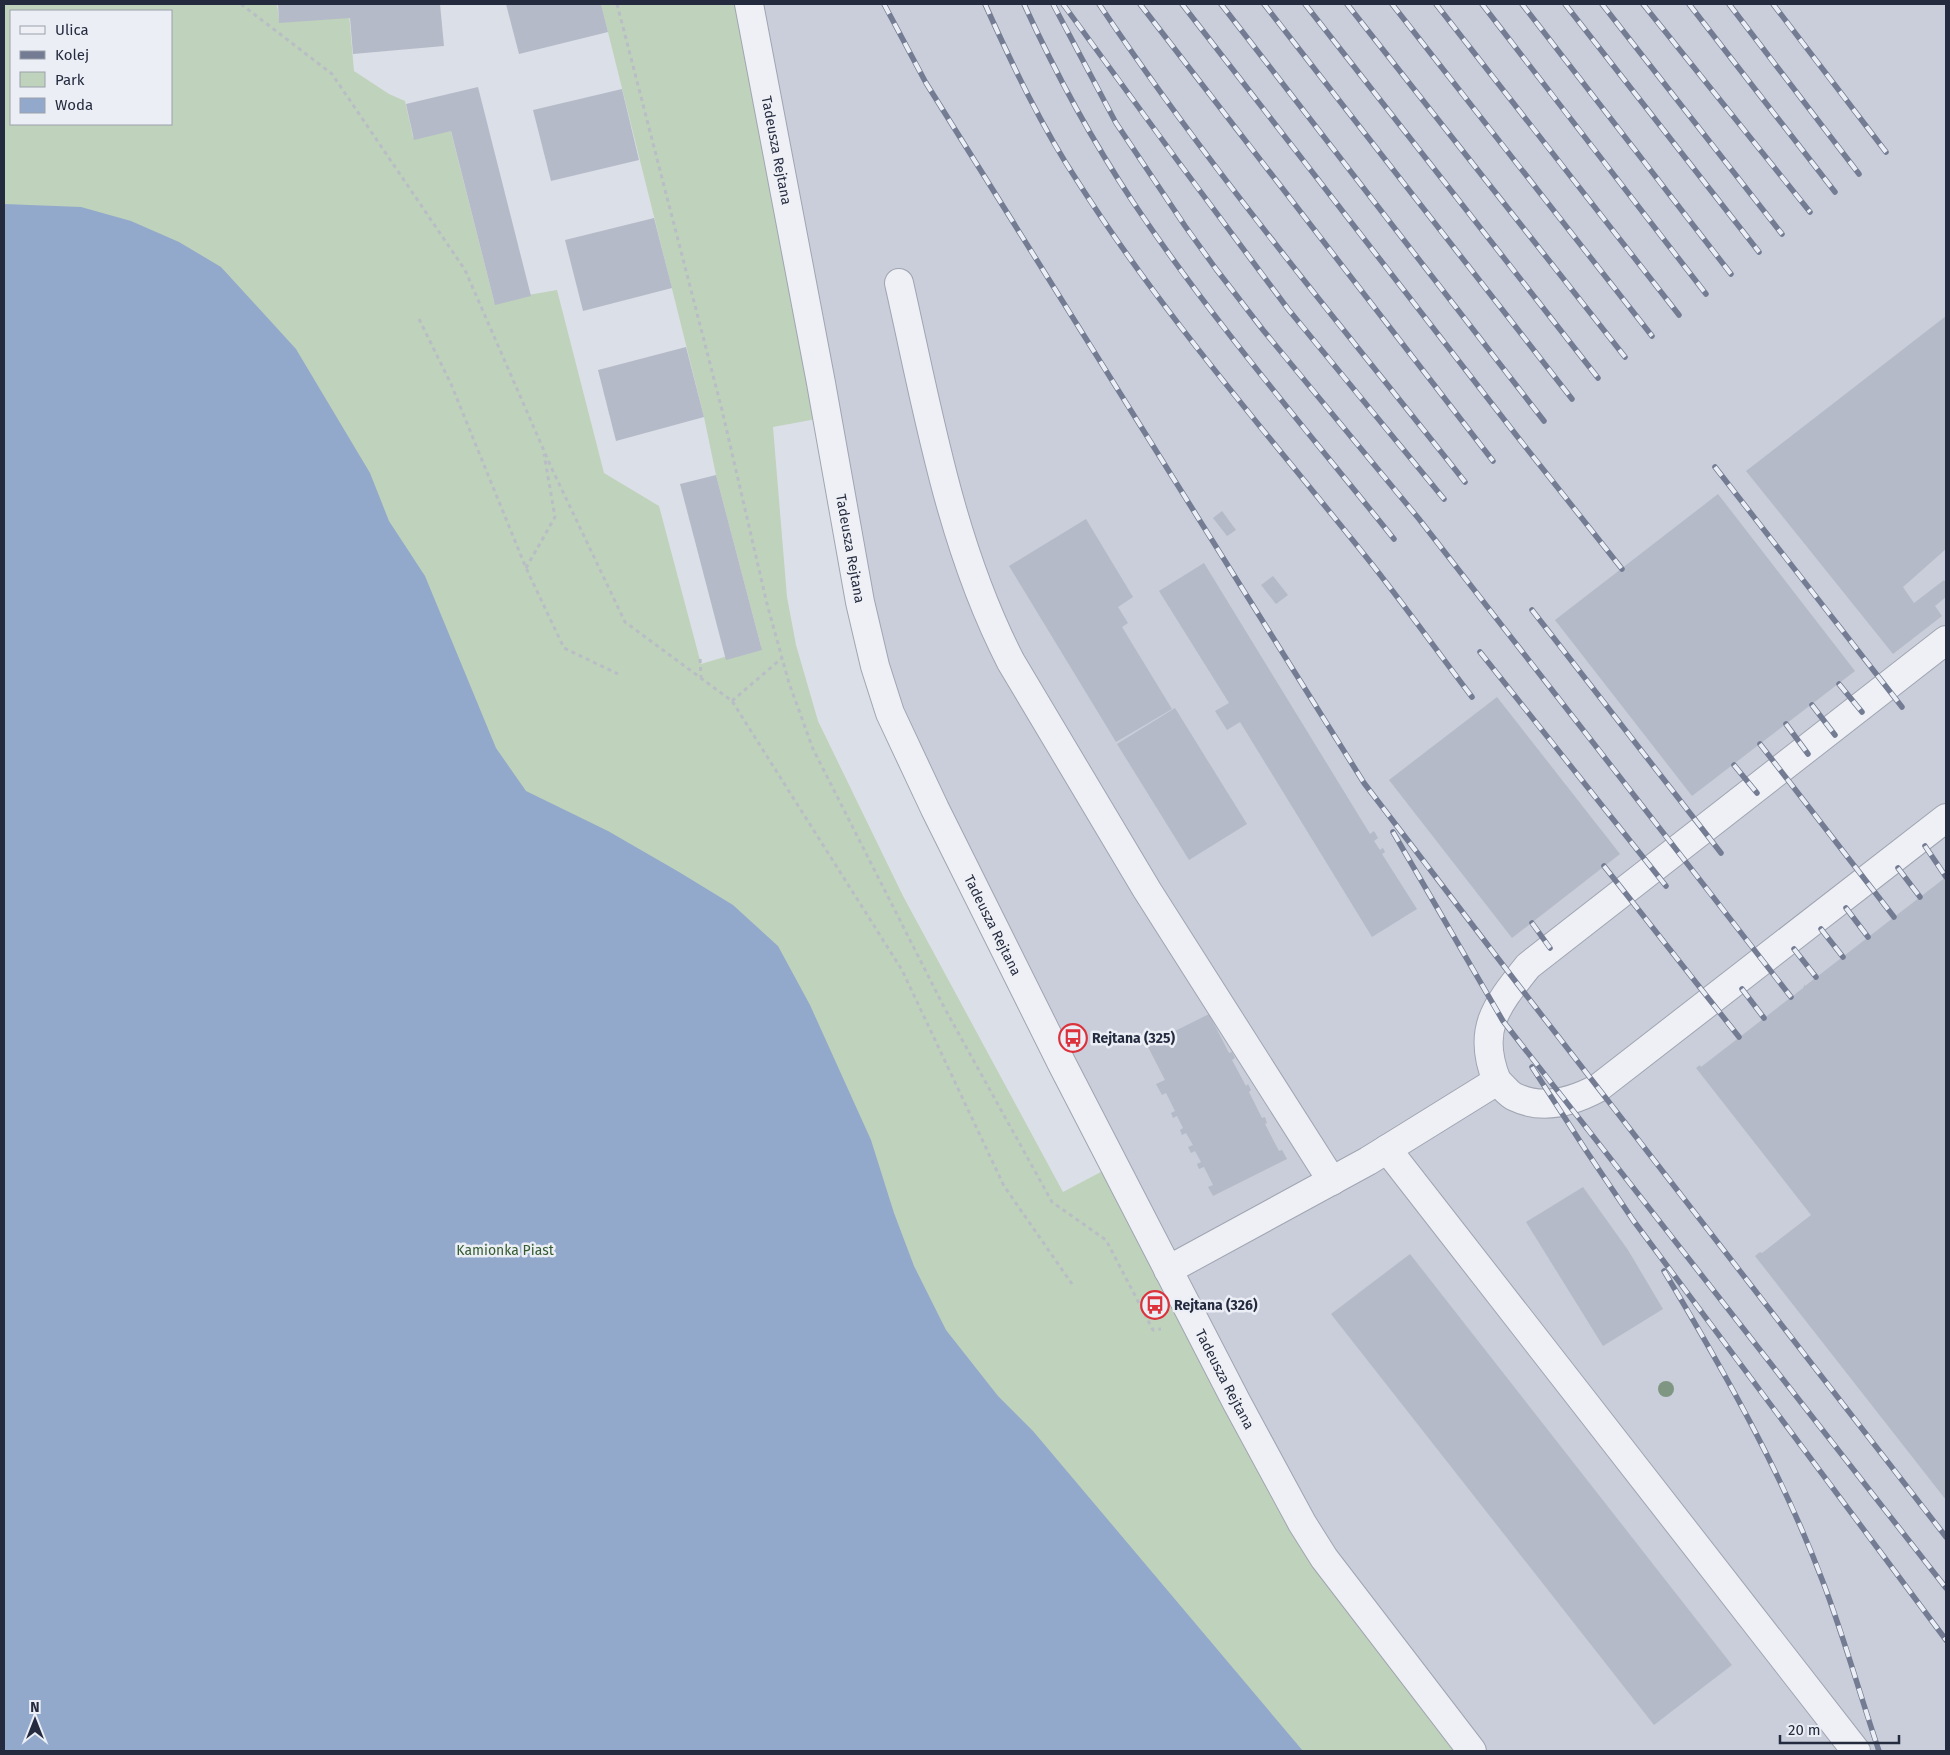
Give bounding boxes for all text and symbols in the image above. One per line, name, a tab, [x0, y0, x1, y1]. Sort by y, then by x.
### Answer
legend	[10, 10, 172, 125]
text: Ulica	[55, 21, 89, 39]
text: Kolej	[55, 46, 89, 64]
text: Park	[55, 71, 85, 89]
street label: Tadeusza Rejtana	[758, 95, 795, 206]
text: Woda	[55, 96, 93, 114]
street label: Tadeusza Rejtana	[832, 493, 868, 605]
street label: Tadeusza Rejtana	[960, 872, 1025, 979]
bus stop icon: Rejtana (325)	[1058, 1023, 1088, 1053]
place label: Rejtana (325)	[1092, 1030, 1175, 1047]
park label: Kamionka Piast	[456, 1242, 555, 1259]
bus stop icon: Rejtana (326)	[1140, 1290, 1170, 1320]
place label: Rejtana (326)	[1174, 1297, 1258, 1314]
street label: Tadeusza Rejtana	[1191, 1327, 1258, 1432]
north arrow	[10, 1695, 60, 1745]
text: N	[30, 1699, 40, 1716]
scale bar	[1780, 1712, 1899, 1744]
text: 20 m	[1788, 1721, 1821, 1739]

